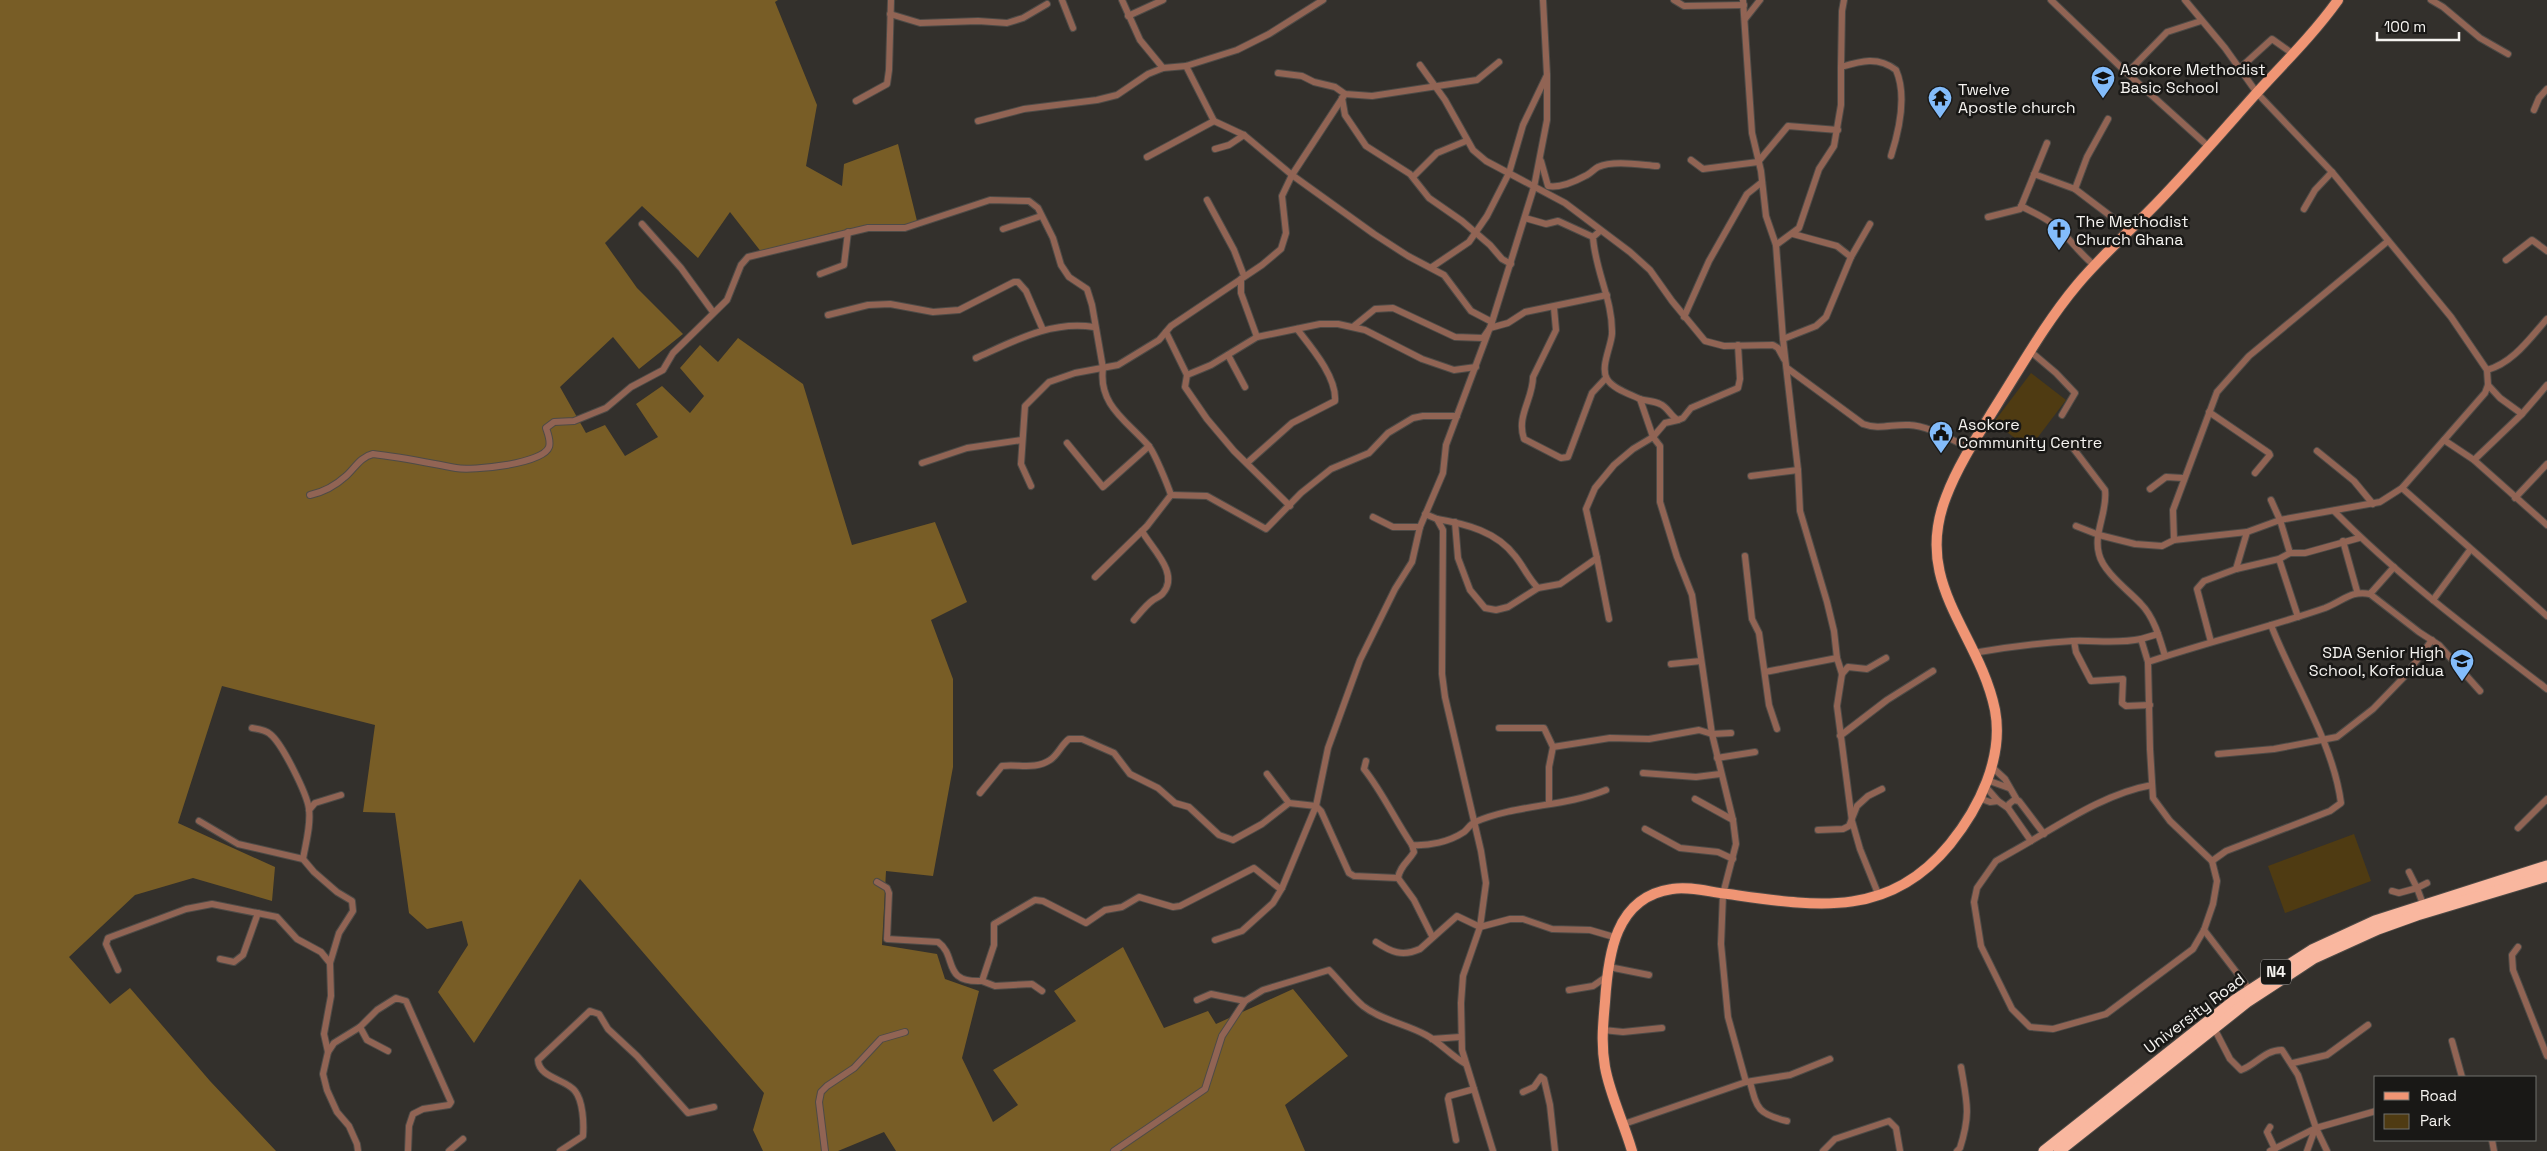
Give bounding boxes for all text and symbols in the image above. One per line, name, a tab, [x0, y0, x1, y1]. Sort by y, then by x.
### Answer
scale bar	[2377, 10, 2460, 42]
text: 100 m	[2384, 17, 2426, 36]
place label: Asokore Methodist Basic School	[2120, 59, 2266, 98]
school or university icon: Asokore Methodist Basic School	[2090, 65, 2116, 99]
place label: Twelve Apostle church	[1958, 79, 2076, 118]
temple icon: Twelve Apostle church	[1927, 85, 1953, 119]
place label: The Methodist Church Ghana	[2076, 211, 2189, 250]
church icon: The Methodist Church Ghana	[2046, 217, 2072, 251]
place label: Asokore Community Centre	[1958, 414, 2102, 453]
public building icon: Asokore Community Centre	[1928, 420, 1954, 454]
place label: SDA Senior High School, Koforidua	[2309, 642, 2444, 681]
school or university icon: SDA Senior High School, Koforidua	[2449, 648, 2475, 682]
road number: N4	[2261, 960, 2291, 984]
street label: University Road	[2140, 969, 2249, 1058]
legend	[2374, 1076, 2537, 1141]
text: Road	[2420, 1086, 2457, 1105]
text: Park	[2420, 1111, 2451, 1130]

